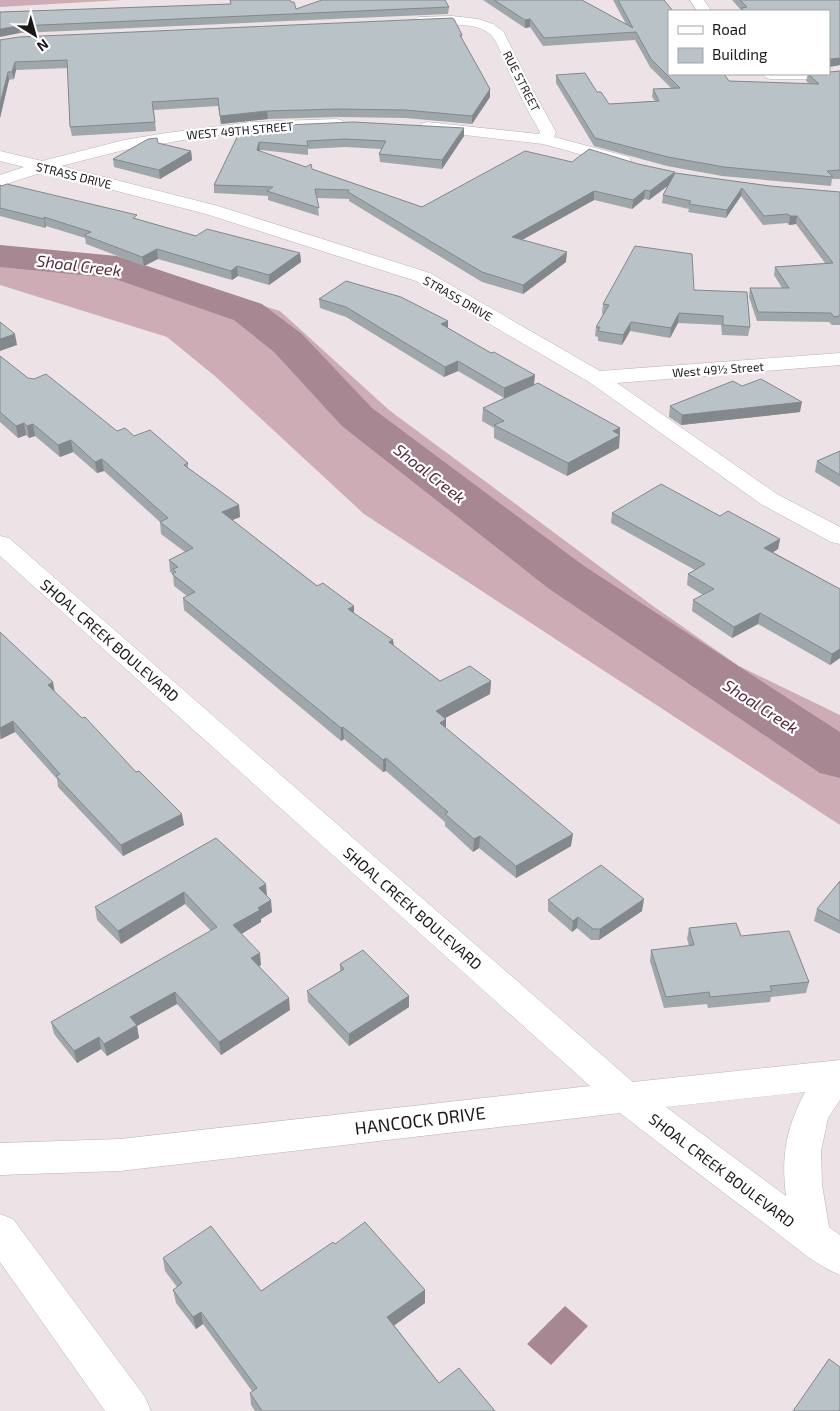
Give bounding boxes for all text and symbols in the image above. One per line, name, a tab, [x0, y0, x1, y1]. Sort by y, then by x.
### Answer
north arrow	[10, 10, 60, 60]
legend	[668, 10, 830, 75]
text: Road	[712, 20, 747, 38]
text: N	[34, 36, 52, 56]
text: Building	[712, 45, 768, 63]
street label: RUE STREET	[501, 48, 543, 114]
street label: WEST 49TH STREET	[186, 118, 294, 142]
street label: STRASS DRIVE	[35, 159, 113, 191]
water label: Shoal Creek	[36, 250, 122, 280]
street label: STRASS DRIVE	[421, 273, 495, 324]
street label: West 49½ Street	[672, 359, 765, 379]
water label: Shoal Creek	[391, 439, 469, 507]
street label: SHOAL CREEK BOULEVARD	[37, 575, 183, 705]
water label: Shoal Creek	[720, 675, 802, 737]
street label: SHOAL CREEK BOULEVARD	[340, 843, 486, 973]
street label: HANCOCK DRIVE	[353, 1101, 487, 1139]
street label: SHOAL CREEK BOULEVARD	[646, 1109, 798, 1231]

